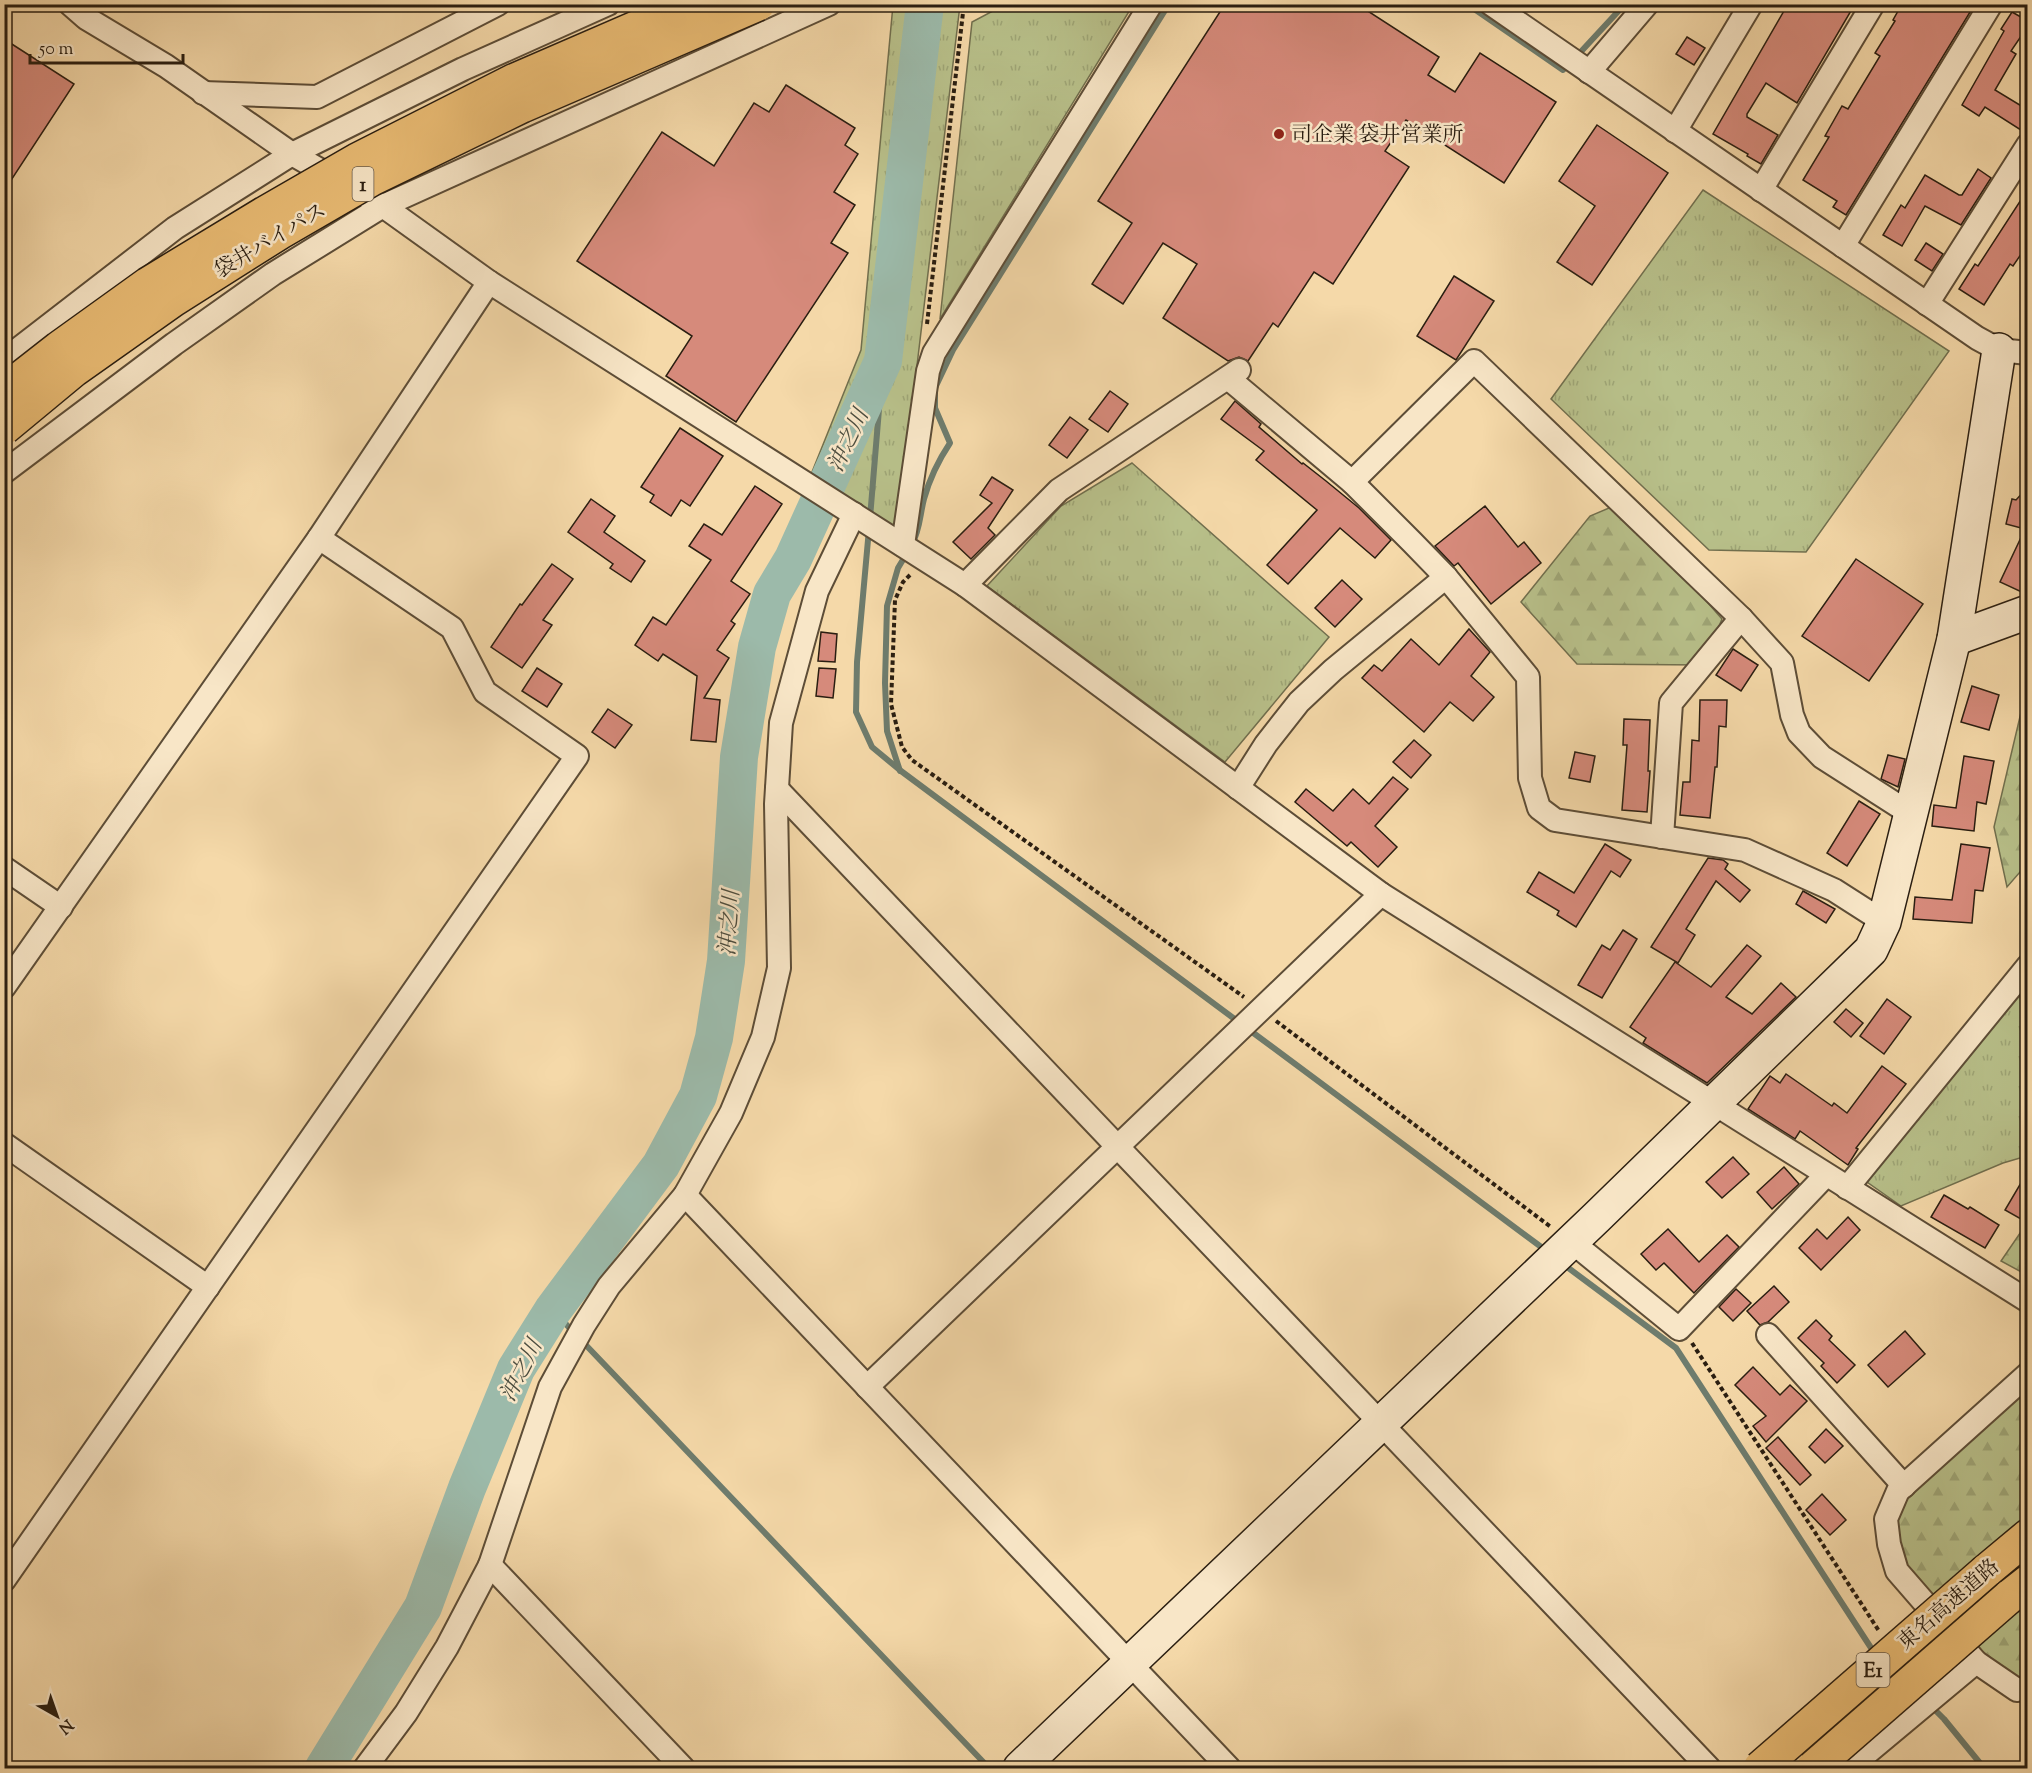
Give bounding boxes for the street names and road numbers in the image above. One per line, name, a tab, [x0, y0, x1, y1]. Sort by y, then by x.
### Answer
road number: 1	[352, 167, 374, 201]
street label: 袋井バイパス	[209, 197, 333, 287]
street label: 東名高速道路	[1892, 1553, 2007, 1658]
road number: E1	[1856, 1653, 1890, 1687]

